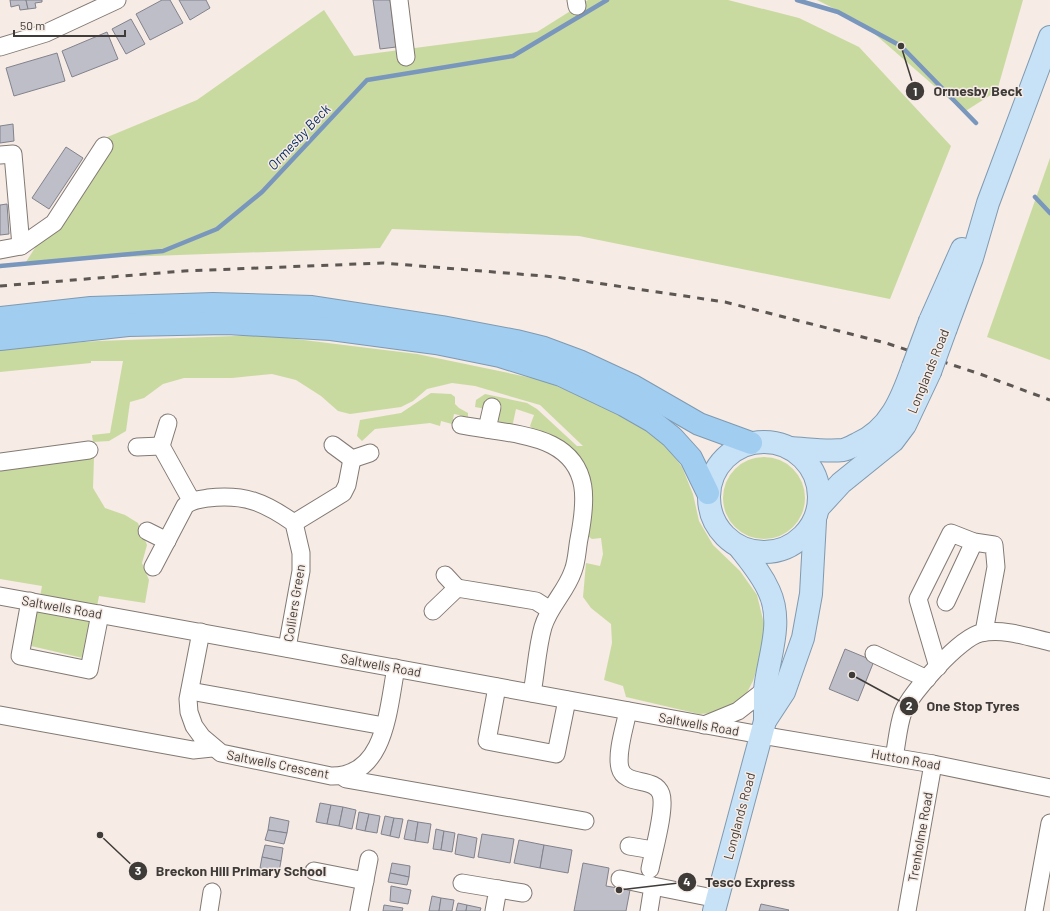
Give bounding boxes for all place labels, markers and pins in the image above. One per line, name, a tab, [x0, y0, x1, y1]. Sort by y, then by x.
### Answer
callout: Ormesby Beck	[905, 78, 1031, 104]
callout: One Stop Tyres	[899, 693, 1028, 719]
callout: Breckon Hill Primary School	[128, 858, 334, 884]
callout: Tesco Express	[677, 869, 803, 895]

